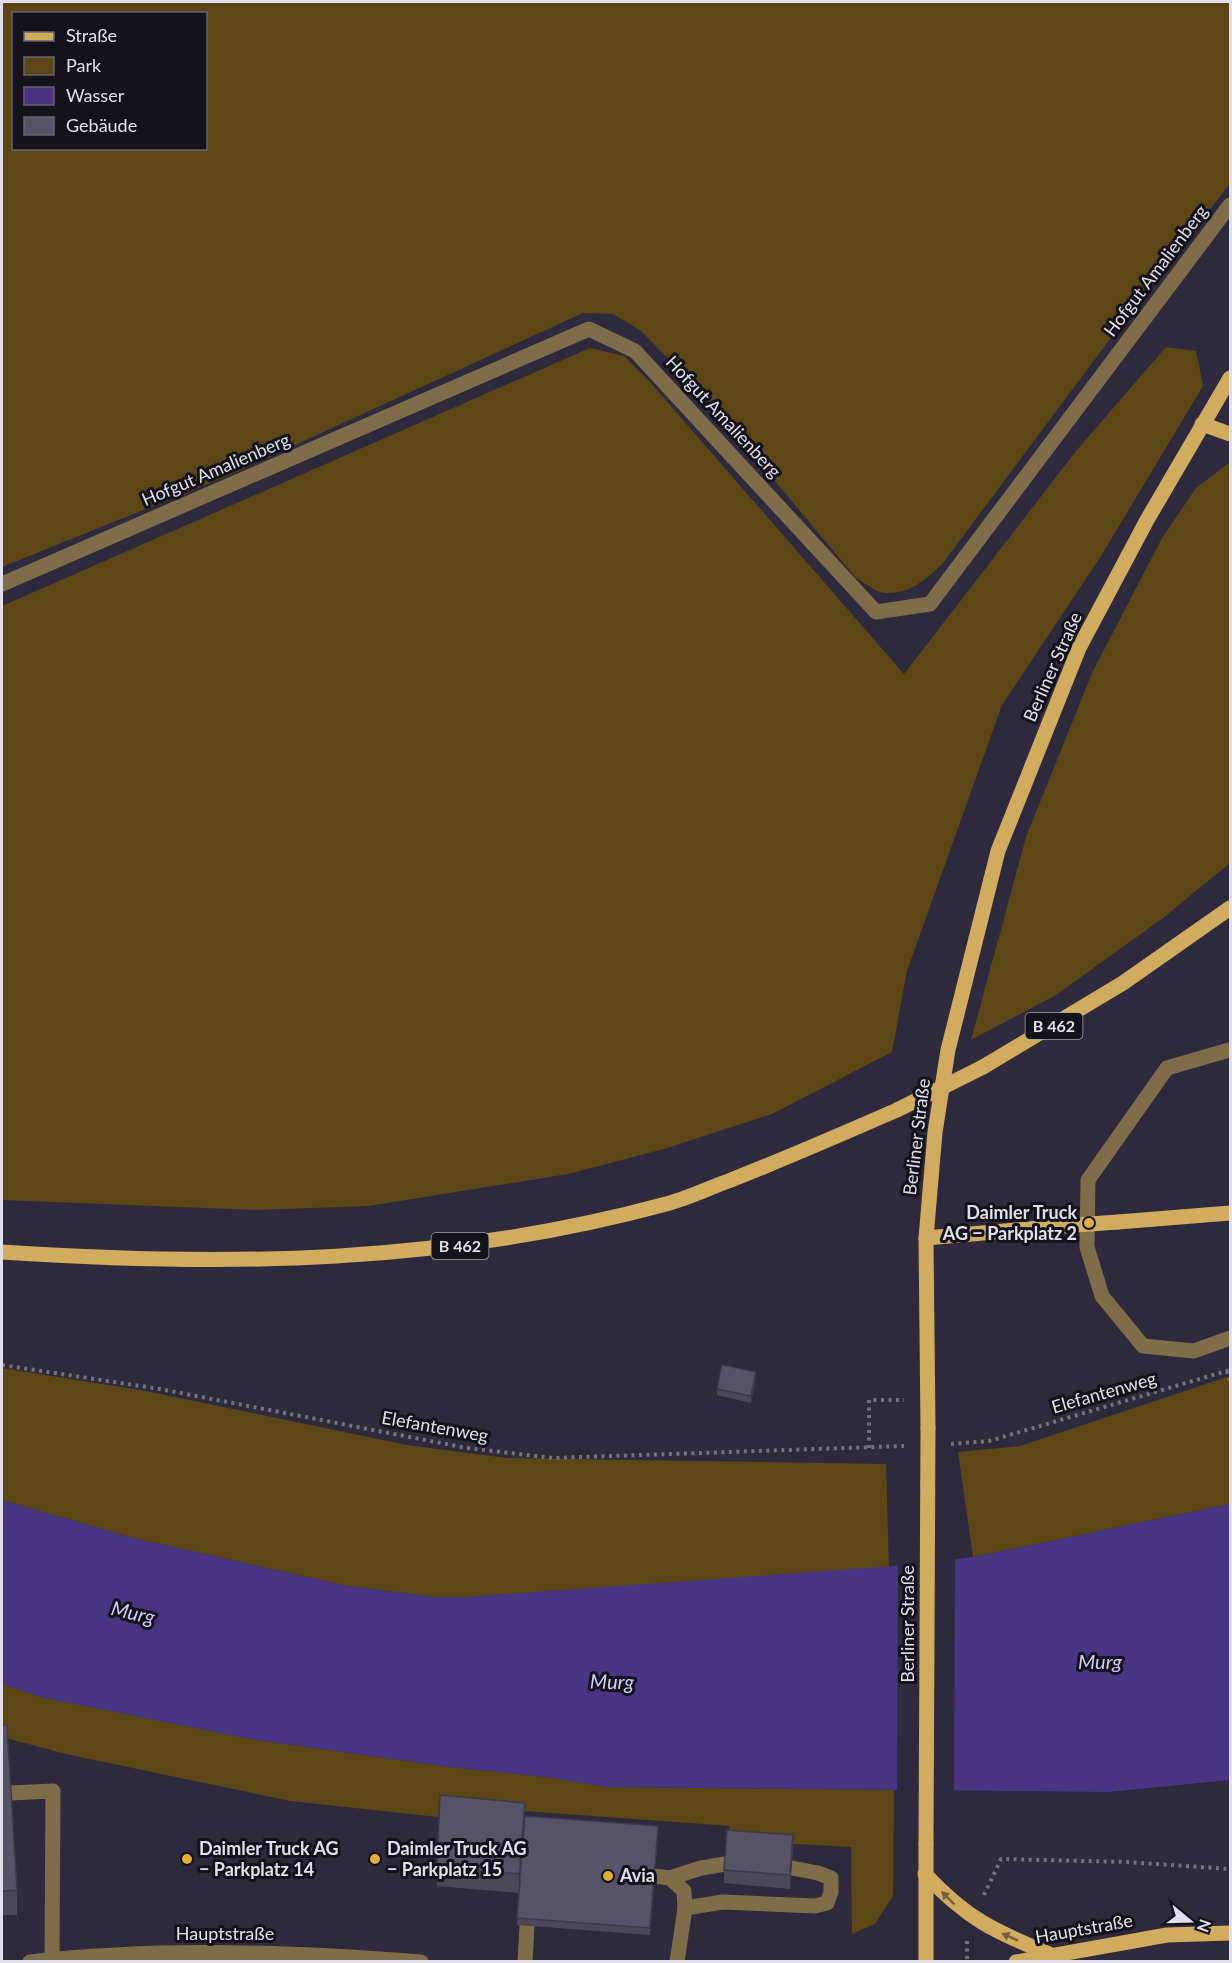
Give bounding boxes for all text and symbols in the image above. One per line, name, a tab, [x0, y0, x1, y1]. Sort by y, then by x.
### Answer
legend	[12, 12, 207, 150]
text: Straße	[66, 24, 117, 46]
text: Park	[66, 54, 102, 76]
text: Wasser	[66, 84, 125, 106]
text: Gebäude	[66, 114, 137, 136]
street label: Hofgut Amalienberg	[1099, 200, 1212, 340]
street label: Hofgut Amalienberg	[662, 351, 786, 482]
street label: Hofgut Amalienberg	[138, 428, 293, 510]
street label: Berliner Straße	[1018, 608, 1086, 725]
road number: B 462	[1026, 1013, 1082, 1039]
street label: Berliner Straße	[898, 1077, 934, 1197]
place label: Daimler Truck AG − Parkplatz 2	[942, 1201, 1077, 1244]
marker: Daimler Truck AG − Parkplatz 2	[1082, 1216, 1096, 1230]
road number: B 462	[432, 1233, 488, 1259]
street label: Elefantenweg	[1049, 1367, 1159, 1417]
street label: Elefantenweg	[380, 1406, 490, 1446]
street label: Berliner Straße	[896, 1565, 918, 1683]
water label: Murg	[109, 1595, 158, 1629]
water label: Murg	[1078, 1649, 1122, 1673]
water label: Murg	[590, 1669, 635, 1693]
place label: Daimler Truck AG − Parkplatz 14	[199, 1837, 339, 1880]
place label: Daimler Truck AG − Parkplatz 15	[387, 1837, 527, 1880]
marker: Daimler Truck AG − Parkplatz 14	[180, 1852, 194, 1866]
marker: Daimler Truck AG − Parkplatz 15	[368, 1852, 382, 1866]
place label: Avia	[619, 1864, 655, 1886]
marker: Avia	[601, 1869, 615, 1883]
one-way arrow	[941, 1891, 955, 1905]
north arrow	[1160, 1891, 1220, 1951]
street label: Hauptstraße	[1033, 1909, 1134, 1947]
text: N	[1194, 1917, 1216, 1935]
street label: Hauptstraße	[176, 1922, 274, 1944]
one-way arrow	[1002, 1933, 1019, 1942]

